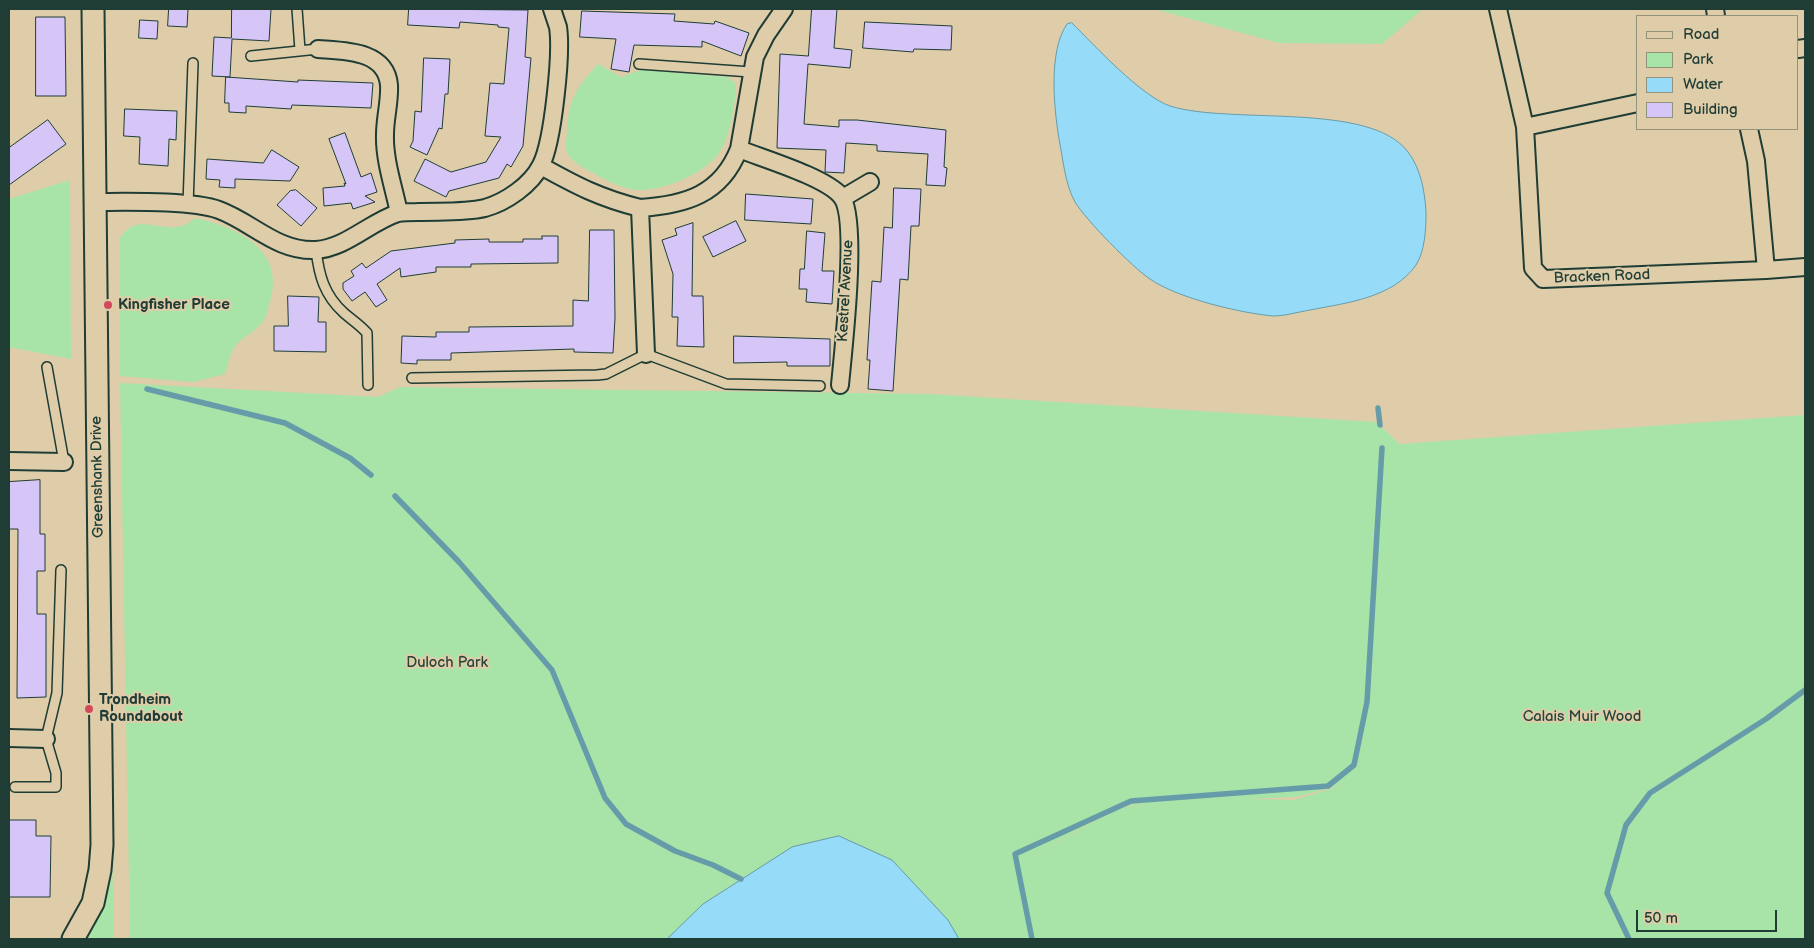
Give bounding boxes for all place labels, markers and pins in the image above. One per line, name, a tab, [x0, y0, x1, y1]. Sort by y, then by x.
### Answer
place label: Kingfisher Place	[118, 296, 230, 314]
marker: Kingfisher Place	[102, 299, 114, 311]
place label: Trondheim Roundabout	[99, 691, 183, 726]
marker: Trondheim Roundabout	[83, 703, 95, 715]

